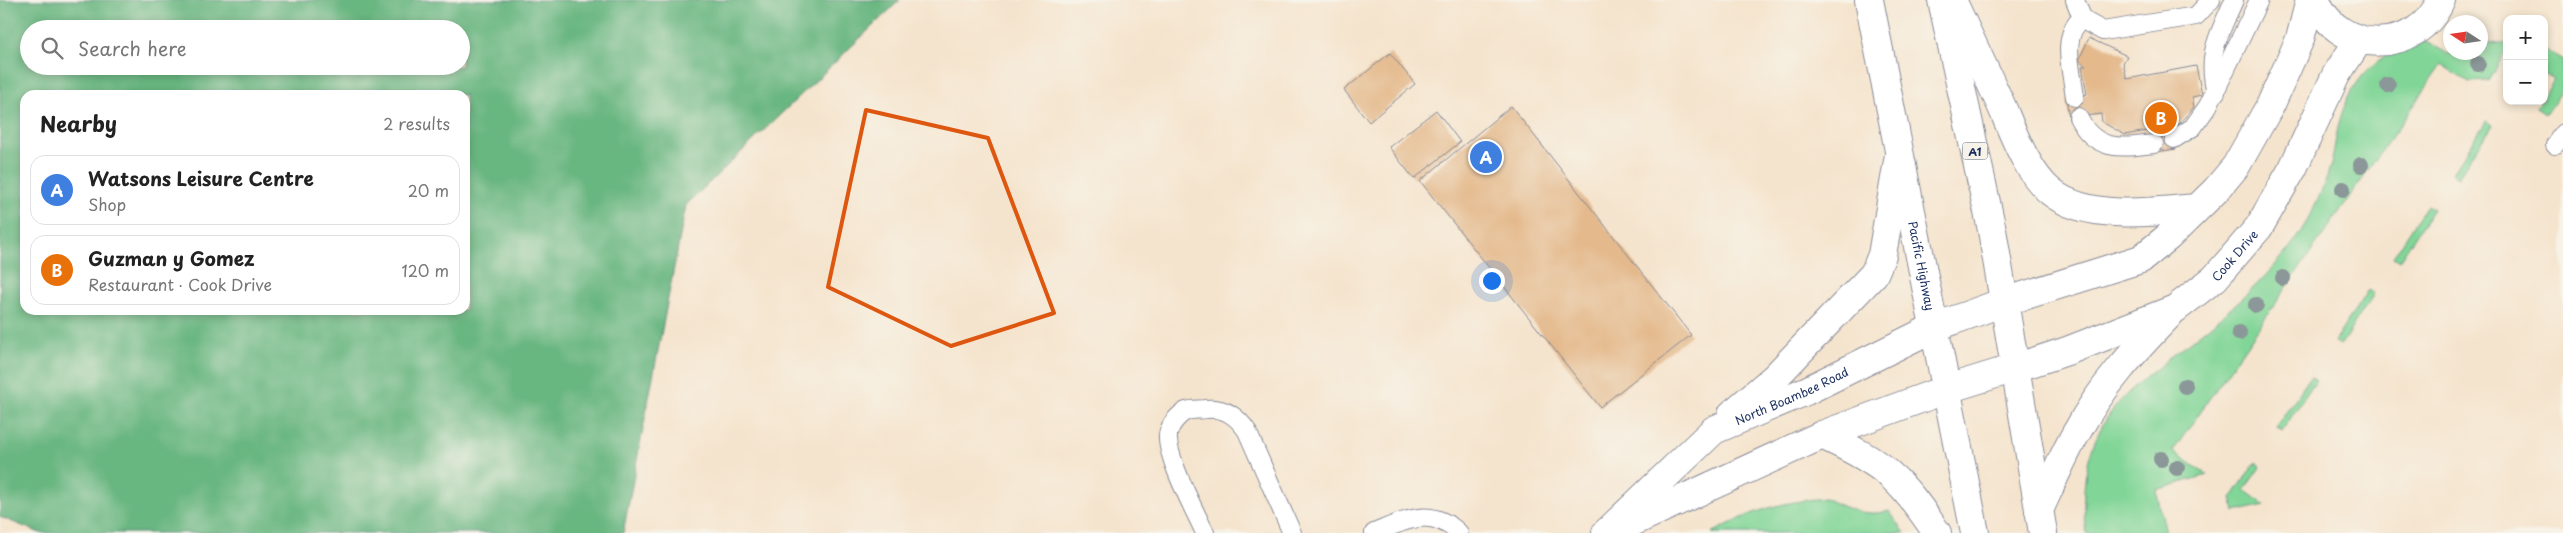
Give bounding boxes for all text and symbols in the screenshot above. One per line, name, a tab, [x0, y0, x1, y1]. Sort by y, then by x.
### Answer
north arrow	[2443, 15, 2488, 60]
map controls	[2503, 15, 2548, 105]
button: +	[2503, 15, 2548, 60]
search box	[20, 20, 470, 75]
icon: search	[38, 34, 66, 62]
text: Search here	[78, 34, 187, 62]
button: −	[2503, 60, 2548, 105]
pin: B	[2145, 99, 2177, 137]
text: Nearby	[40, 107, 117, 139]
text: 2 results	[383, 111, 450, 135]
pin: A	[1470, 138, 1502, 176]
road number: A1	[1962, 142, 1988, 160]
text: Watsons Leisure Centre	[88, 164, 314, 192]
text: A	[51, 178, 63, 202]
text: 20 m	[408, 178, 449, 202]
text: Shop	[88, 192, 126, 216]
street label: Pacific Highway	[1904, 220, 1940, 312]
street label: Cook Drive	[2207, 226, 2262, 285]
text: Guzman y Gomez	[88, 244, 255, 272]
text: B	[52, 258, 62, 282]
text: 120 m	[402, 258, 449, 282]
your location	[1479, 268, 1505, 294]
text: Restaurant · Cook Drive	[88, 272, 272, 296]
street label: North Boambee Road	[1732, 362, 1851, 429]

